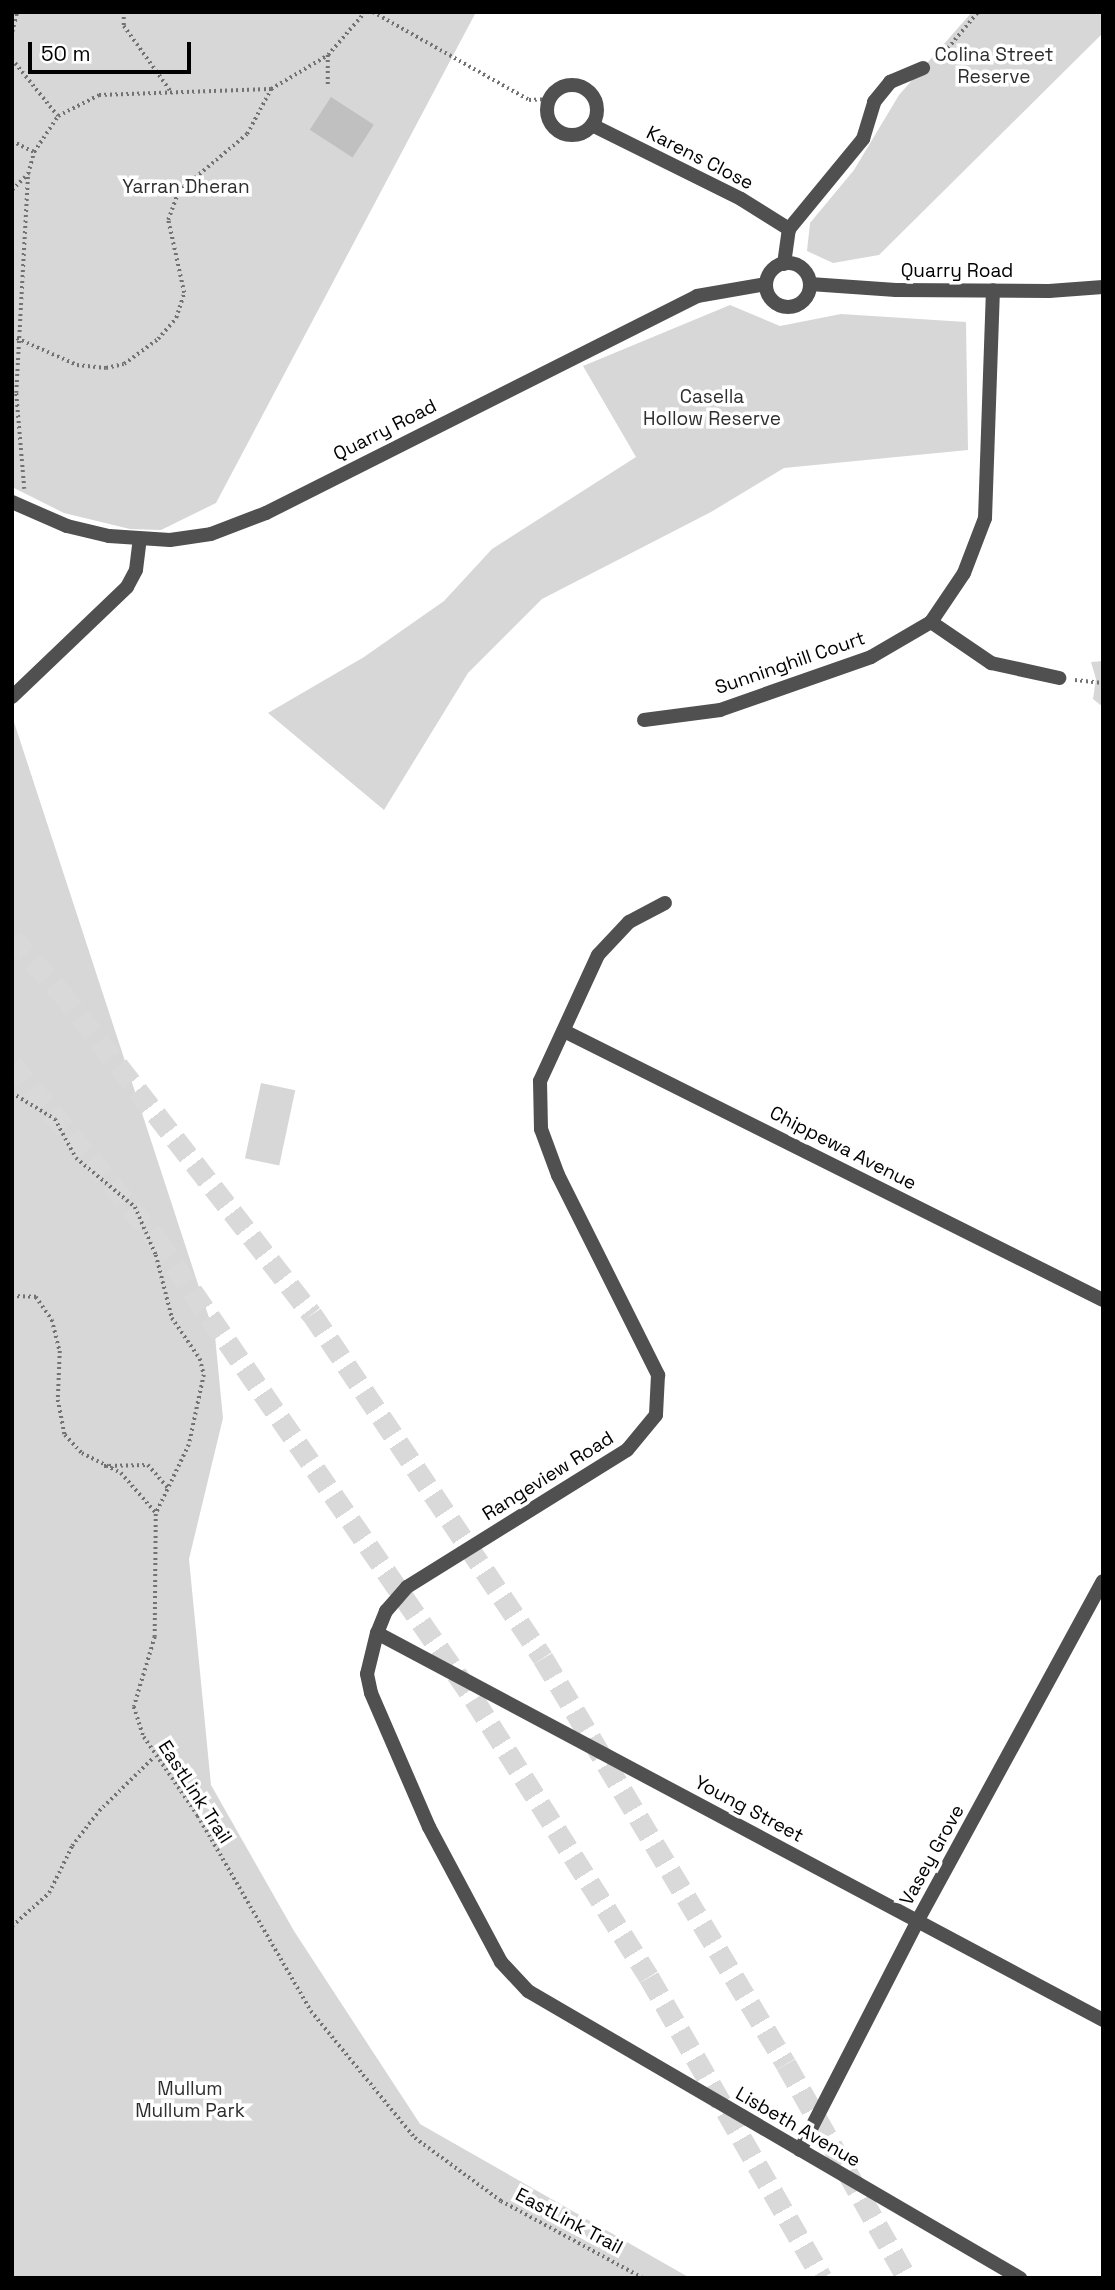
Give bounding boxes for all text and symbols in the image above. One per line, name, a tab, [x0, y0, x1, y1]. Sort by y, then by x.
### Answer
scale bar	[32, 28, 194, 72]
text: 50 m	[41, 40, 91, 67]
park label: Colina Street Reserve	[935, 44, 1053, 88]
street label: Karens Close	[643, 121, 757, 195]
park label: Yarran Dheran	[122, 176, 250, 198]
street label: Quarry Road	[901, 260, 1013, 282]
park label: Casella Hollow Reserve	[643, 386, 781, 430]
street label: Quarry Road	[330, 394, 440, 466]
street label: Sunninghill Court	[712, 627, 868, 699]
street label: Chippewa Avenue	[766, 1101, 920, 1195]
street label: Rangeview Road	[478, 1427, 618, 1525]
street label: EastLink Trail	[153, 1736, 237, 1848]
street label: Young Street	[691, 1771, 807, 1847]
street label: Vasey Grove	[895, 1801, 969, 1909]
park label: Mullum Mullum Park	[135, 2078, 245, 2122]
street label: Lisbeth Avenue	[731, 2082, 865, 2172]
street label: EastLink Trail	[511, 2183, 627, 2259]

